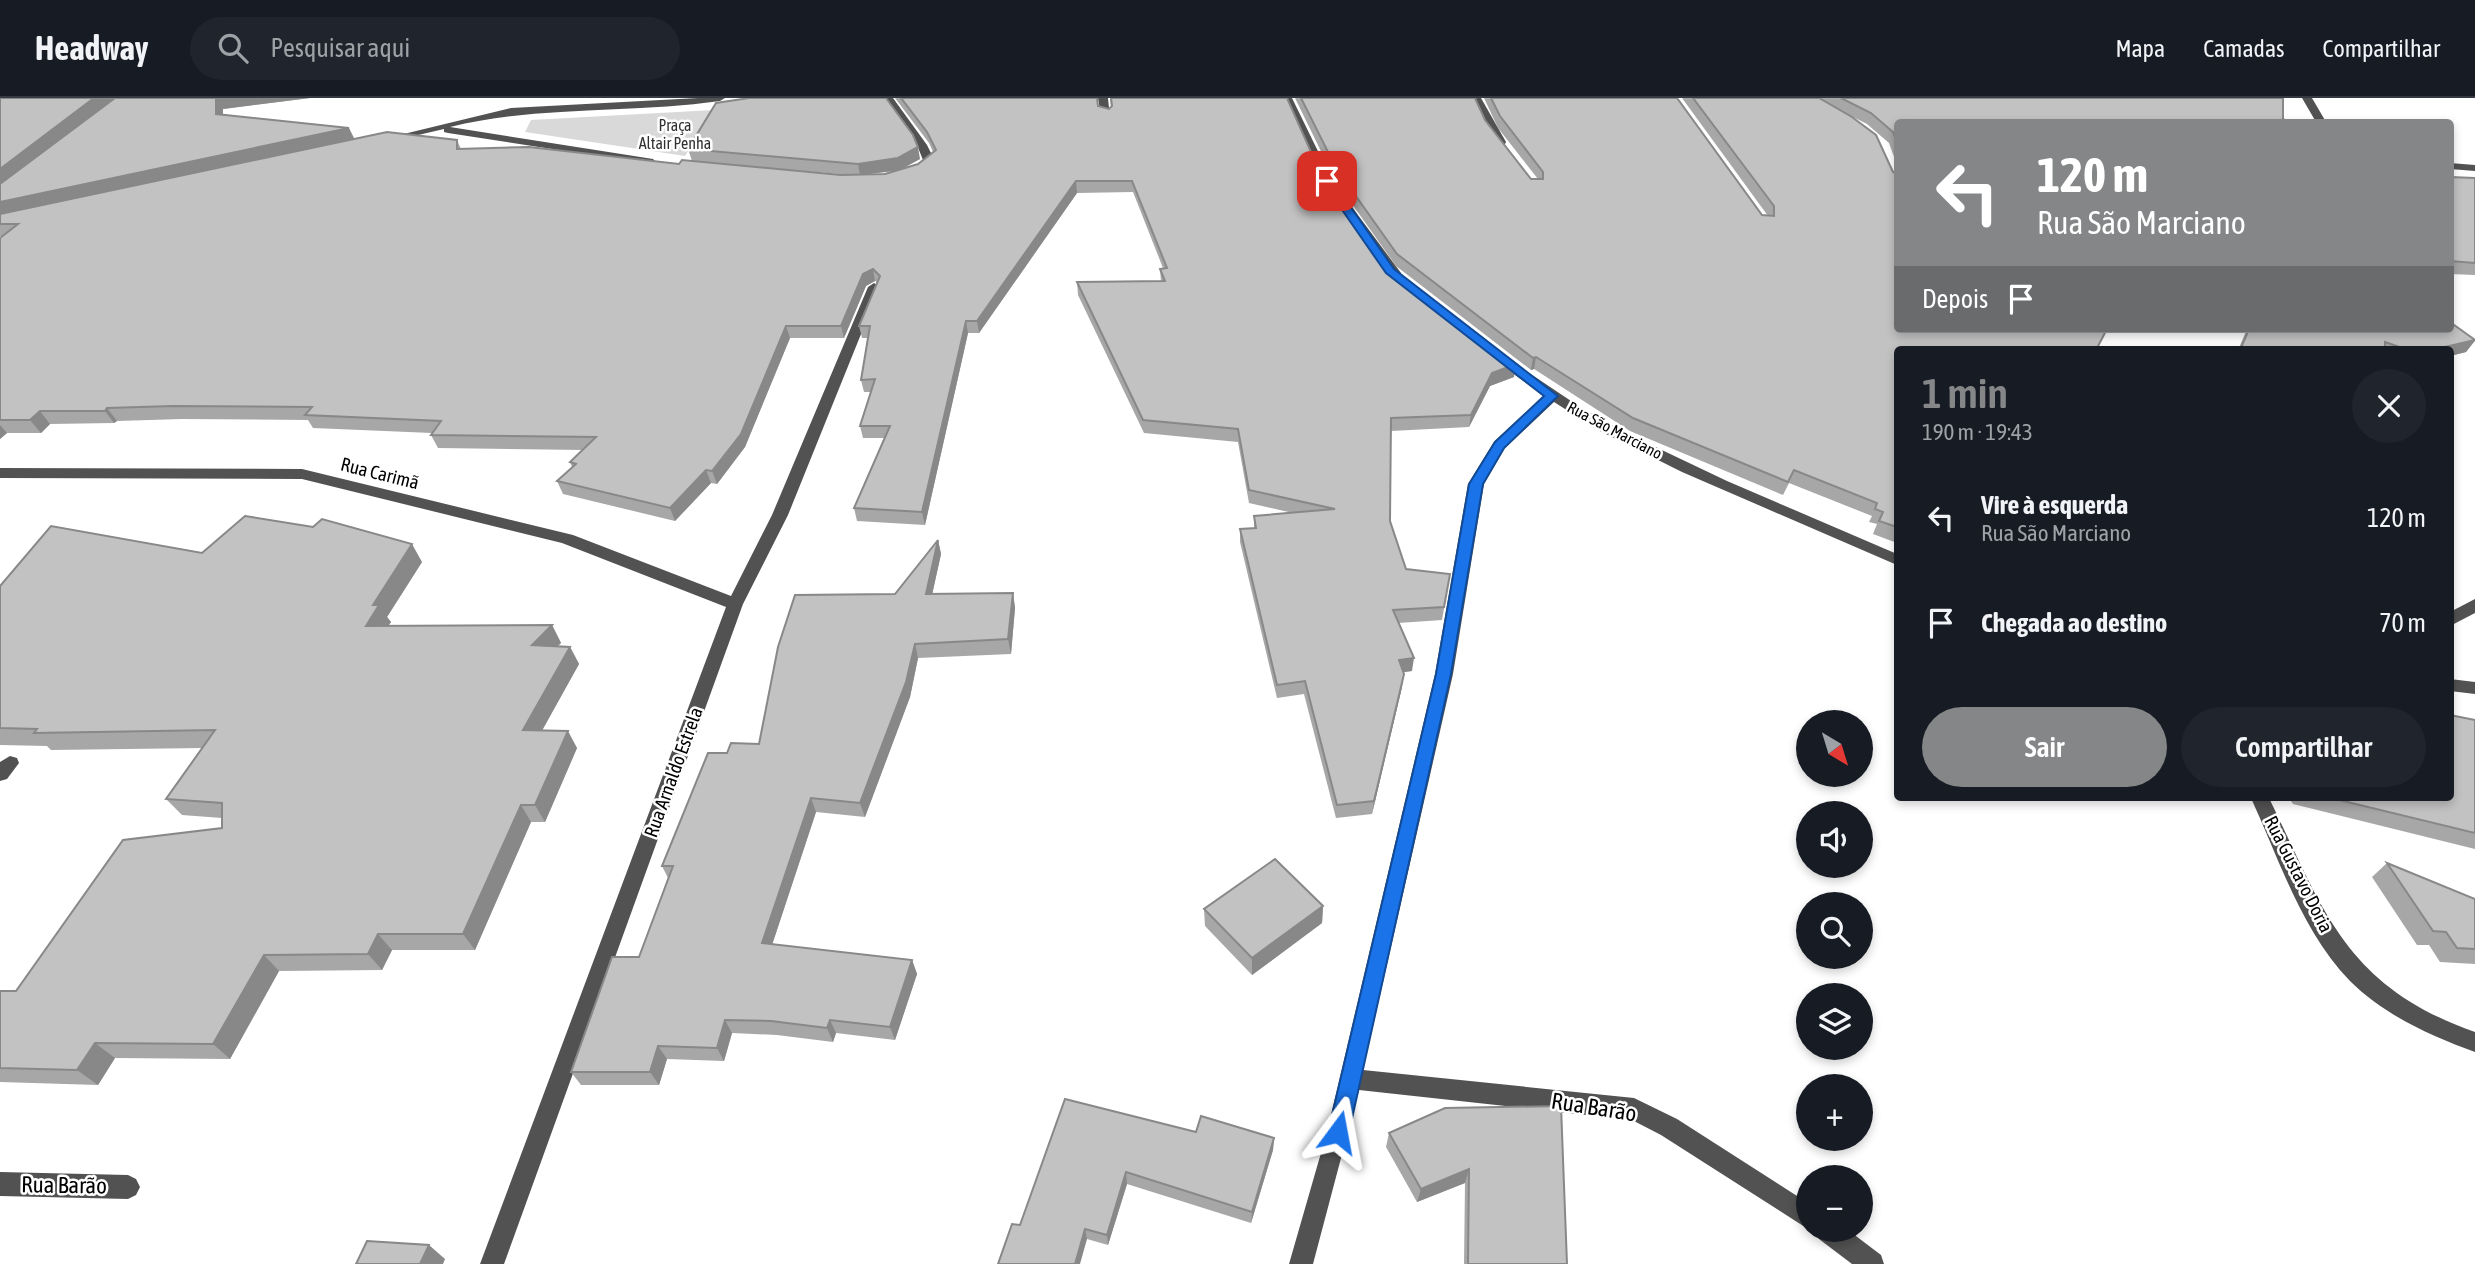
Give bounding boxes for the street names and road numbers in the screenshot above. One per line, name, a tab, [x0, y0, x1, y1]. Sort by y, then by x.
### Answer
street label: Rua São Marciano	[1565, 398, 1665, 462]
street label: Rua Carimã	[339, 453, 421, 493]
street label: Rua Arnaldo Estrela	[639, 704, 707, 840]
street label: Rua Gustavo Doria	[2260, 812, 2338, 936]
street label: Rua Barão	[1550, 1087, 1638, 1127]
street label: Rua Barão	[21, 1171, 107, 1199]

